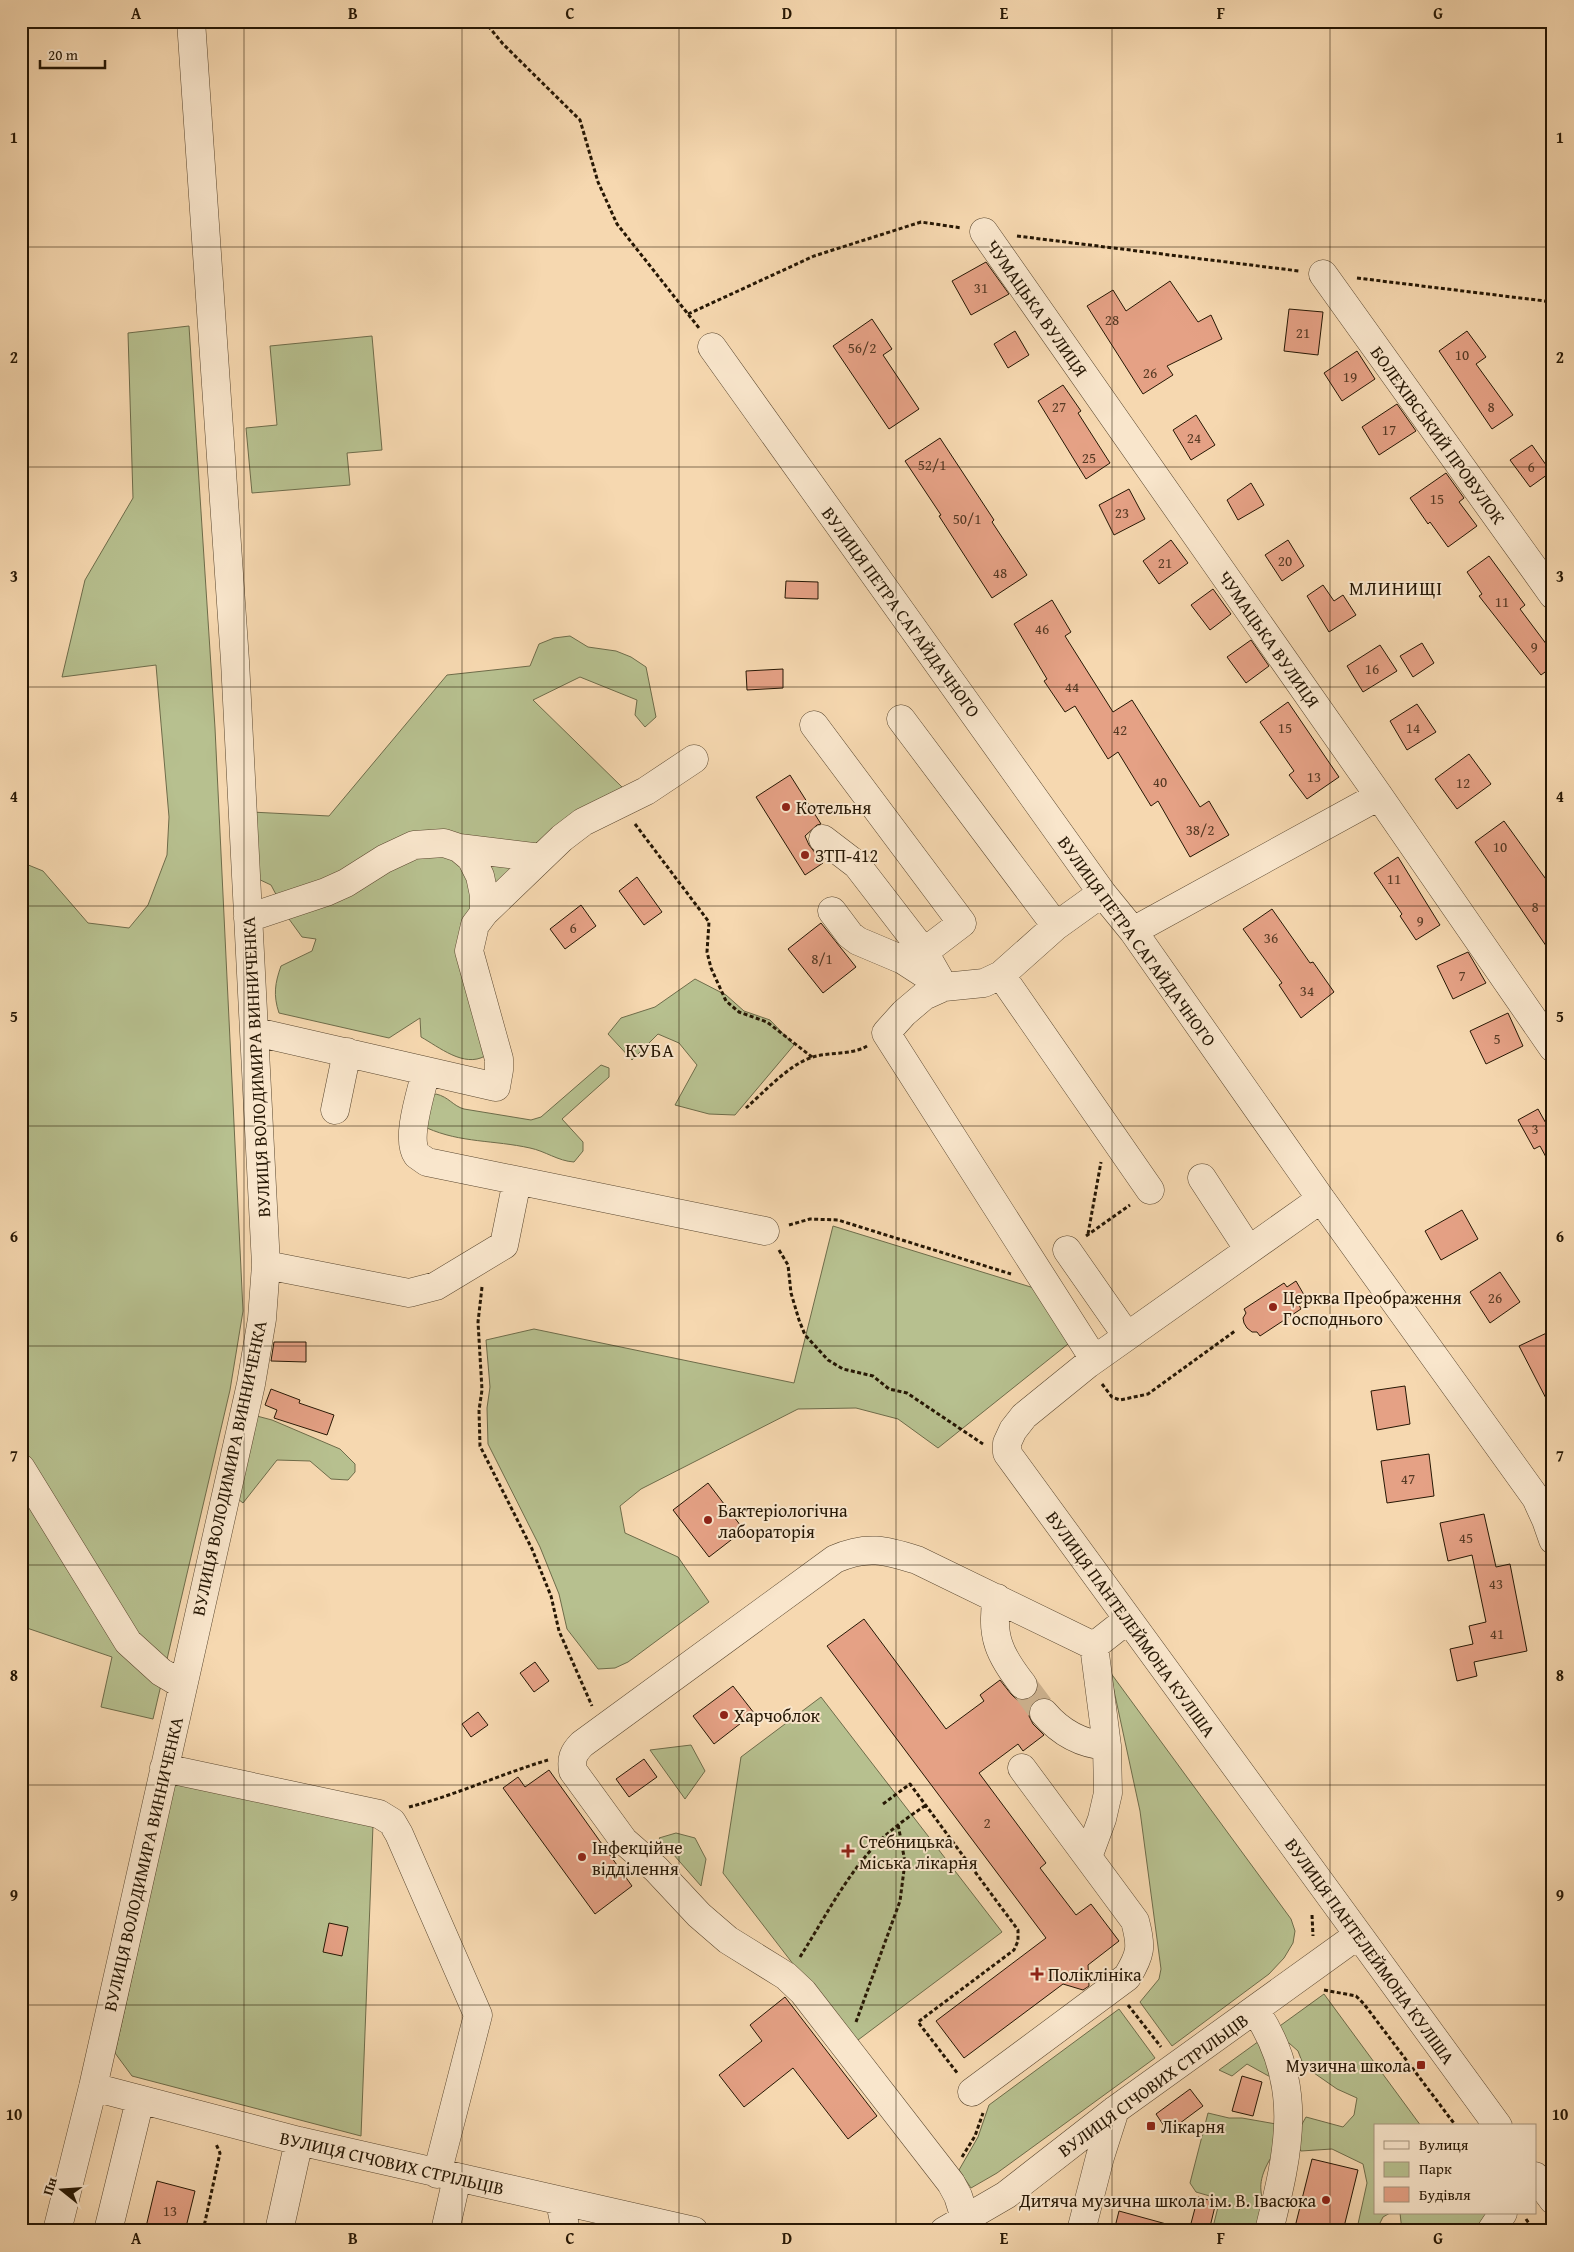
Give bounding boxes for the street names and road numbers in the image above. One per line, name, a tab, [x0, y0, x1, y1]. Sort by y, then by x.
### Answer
street label: ЧУМАЦЬКА ВУЛИЦЯ	[980, 234, 1095, 382]
street label: БОЛЕХІВСЬКИЙ ПРОВУЛОК	[1364, 340, 1512, 530]
street label: ВУЛИЦЯ ПЕТРА САГАЙДАЧНОГО	[815, 501, 987, 723]
street label: ЧУМАЦЬКА ВУЛИЦЯ	[1212, 565, 1327, 713]
street label: ВУЛИЦЯ ПЕТРА САГАЙДАЧНОГО	[1051, 830, 1223, 1052]
street label: ВУЛИЦЯ ВОЛОДИМИРА ВИННИЧЕНКА	[235, 916, 277, 1218]
street label: ВУЛИЦЯ ВОЛОДИМИРА ВИННИЧЕНКА	[184, 1318, 274, 1618]
street label: ВУЛИЦЯ ПАНТЕЛЕЙМОНА КУЛІША	[1040, 1505, 1223, 1743]
street label: ВУЛИЦЯ ВОЛОДИМИРА ВИННИЧЕНКА	[96, 1714, 190, 2014]
street label: ВУЛИЦЯ ПАНТЕЛЕЙМОНА КУЛІША	[1279, 1832, 1462, 2070]
street label: ВУЛИЦЯ СІЧОВИХ СТРІЛЬЦІВ	[1052, 2007, 1254, 2163]
street label: ВУЛИЦЯ СІЧОВИХ СТРІЛЬЦІВ	[277, 2124, 507, 2202]

